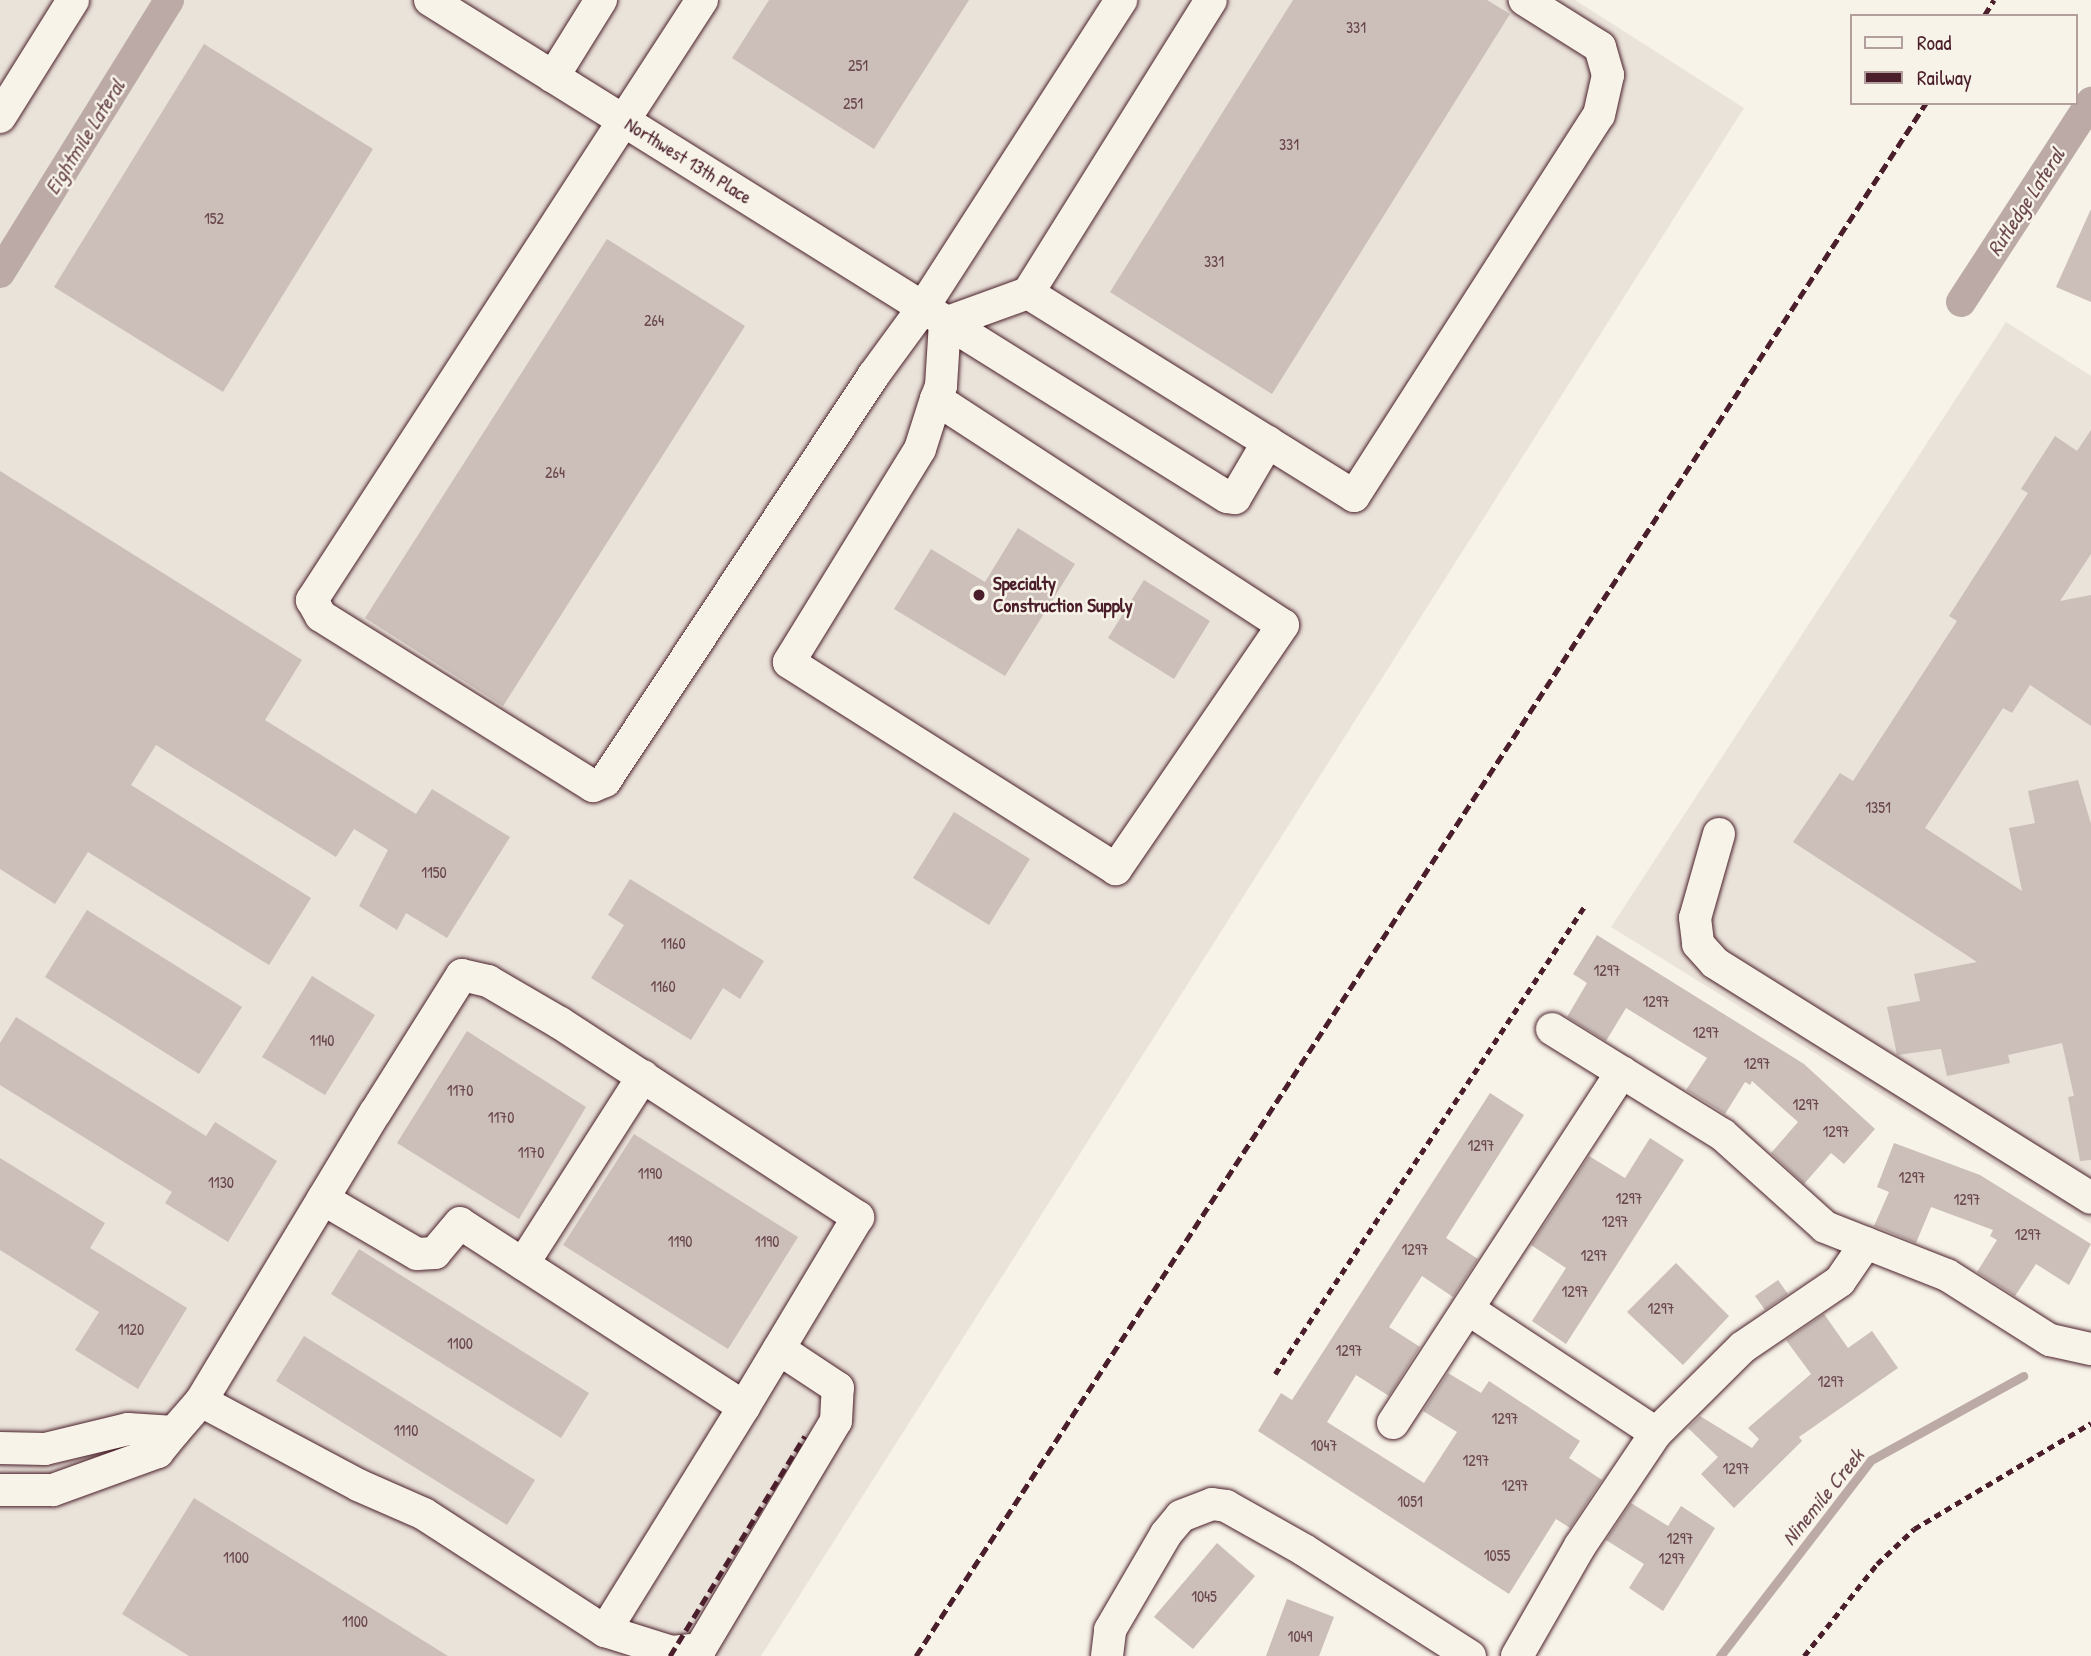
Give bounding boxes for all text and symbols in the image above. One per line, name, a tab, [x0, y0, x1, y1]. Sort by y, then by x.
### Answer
legend	[1850, 14, 2077, 105]
house number: 331	[1346, 17, 1366, 37]
text: Road	[1917, 28, 1951, 57]
house number: 251	[848, 55, 868, 75]
text: Railway	[1917, 63, 1972, 92]
water label: Eightmile Lateral	[40, 75, 130, 199]
house number: 251	[843, 93, 863, 113]
street label: Northwest 13th Place	[620, 113, 756, 209]
house number: 331	[1279, 134, 1299, 154]
water label: Rutledge Lateral	[1982, 143, 2070, 261]
house number: 152	[204, 208, 224, 228]
house number: 331	[1204, 251, 1224, 271]
house number: 264	[644, 310, 664, 330]
house number: 264	[545, 462, 565, 482]
place label: Specialty Construction Supply	[993, 573, 1133, 617]
marker: Specialty Construction Supply	[971, 587, 987, 603]
house number: 1351	[1865, 797, 1891, 817]
house number: 1150	[421, 862, 447, 882]
house number: 1160	[660, 933, 686, 953]
house number: 1297	[1593, 960, 1621, 980]
house number: 1160	[650, 976, 676, 996]
house number: 1297	[1642, 991, 1670, 1011]
house number: 1297	[1692, 1022, 1720, 1042]
house number: 1140	[310, 1030, 334, 1050]
house number: 1297	[1743, 1053, 1771, 1073]
house number: 1170	[447, 1080, 473, 1100]
house number: 1297	[1792, 1094, 1820, 1114]
house number: 1170	[488, 1107, 514, 1127]
house number: 1297	[1822, 1121, 1850, 1141]
house number: 1297	[1467, 1135, 1495, 1155]
house number: 1170	[518, 1142, 544, 1162]
house number: 1190	[638, 1163, 662, 1183]
house number: 1297	[1898, 1167, 1926, 1187]
house number: 1130	[208, 1172, 234, 1192]
house number: 1297	[1615, 1188, 1643, 1208]
house number: 1297	[1953, 1189, 1981, 1209]
house number: 1297	[1601, 1211, 1629, 1231]
house number: 1297	[2014, 1224, 2042, 1244]
house number: 1190	[668, 1231, 692, 1251]
house number: 1190	[755, 1231, 779, 1251]
house number: 1297	[1401, 1239, 1429, 1259]
house number: 1297	[1580, 1245, 1608, 1265]
house number: 1297	[1561, 1281, 1589, 1301]
house number: 1297	[1647, 1298, 1675, 1318]
house number: 1120	[118, 1319, 144, 1339]
house number: 1100	[447, 1333, 473, 1353]
house number: 1297	[1335, 1340, 1363, 1360]
house number: 1297	[1817, 1371, 1845, 1391]
house number: 1297	[1491, 1408, 1519, 1428]
house number: 1110	[394, 1420, 418, 1440]
house number: 1047	[1311, 1435, 1337, 1455]
water label: Ninemile Creek	[1777, 1444, 1869, 1550]
house number: 1297	[1462, 1450, 1490, 1470]
house number: 1297	[1722, 1458, 1750, 1478]
house number: 1297	[1501, 1475, 1529, 1495]
house number: 1051	[1397, 1491, 1423, 1511]
house number: 1297	[1666, 1528, 1694, 1548]
house number: 1055	[1484, 1545, 1510, 1565]
house number: 1100	[223, 1547, 249, 1567]
house number: 1297	[1658, 1548, 1686, 1568]
house number: 1045	[1191, 1586, 1217, 1606]
house number: 1100	[342, 1611, 368, 1631]
house number: 1049	[1288, 1626, 1312, 1646]

